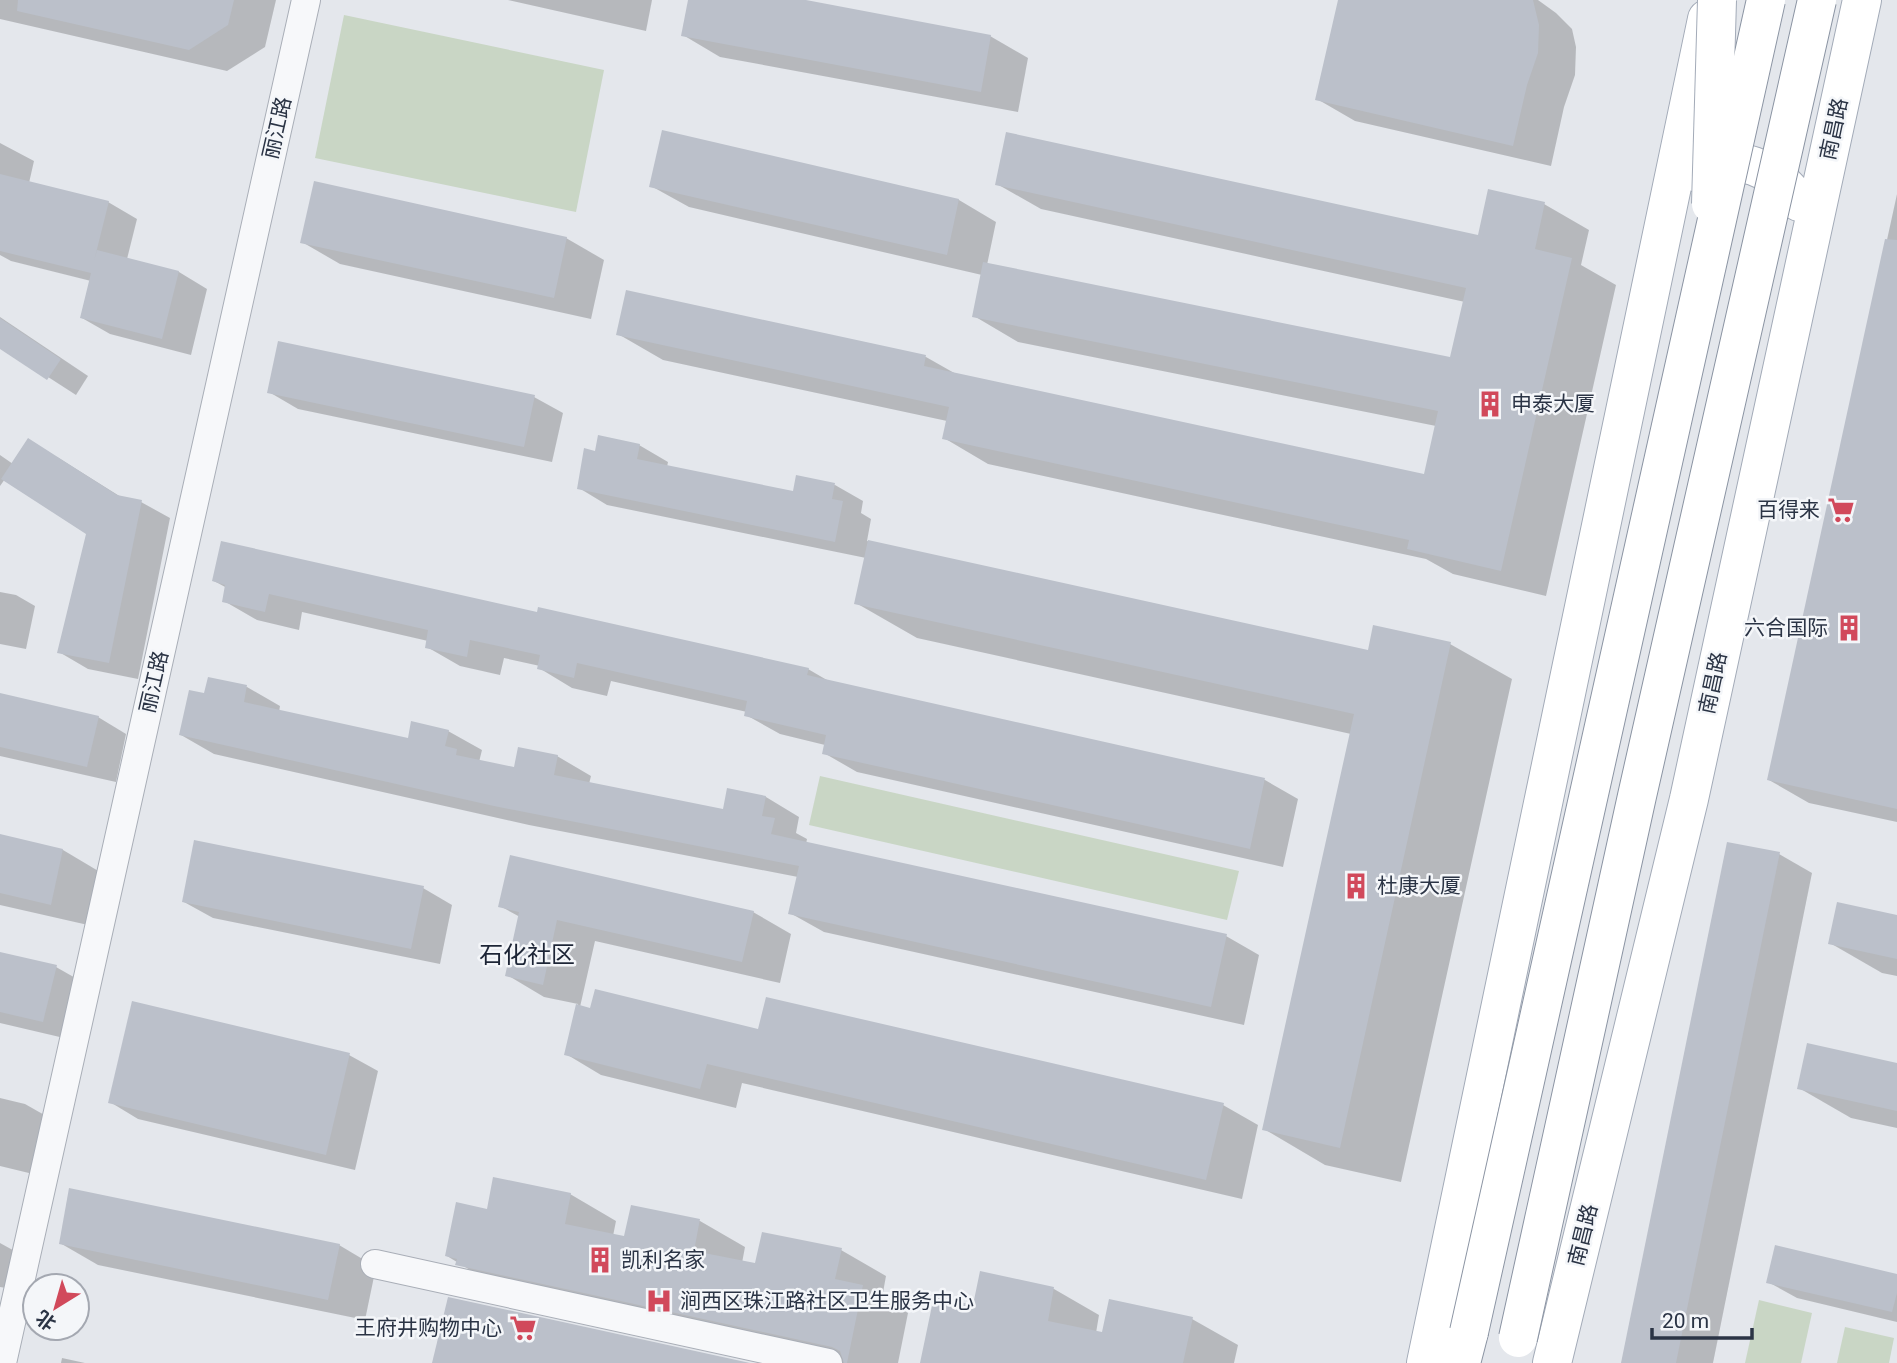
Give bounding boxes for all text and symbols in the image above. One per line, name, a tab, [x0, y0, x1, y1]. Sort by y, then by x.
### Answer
street label: 丽江路	[258, 95, 296, 161]
street label: 南昌路	[1816, 96, 1852, 162]
building icon: 申泰大厦	[1475, 389, 1505, 419]
place label: 申泰大厦	[1511, 392, 1595, 416]
supermarket icon: 百得来	[1826, 495, 1856, 525]
place label: 百得来	[1757, 498, 1820, 522]
building icon: 六合国际	[1834, 613, 1864, 643]
place label: 六合国际	[1744, 616, 1828, 640]
street label: 丽江路	[135, 649, 173, 715]
street label: 南昌路	[1695, 650, 1731, 716]
building icon: 杜康大厦	[1341, 871, 1371, 901]
place label: 杜康大厦	[1377, 874, 1461, 898]
district label: 石化社区	[479, 941, 575, 969]
street label: 南昌路	[1564, 1202, 1602, 1268]
building icon: 凯利名家	[585, 1245, 615, 1275]
place label: 凯利名家	[621, 1248, 705, 1272]
north arrow	[21, 1272, 91, 1342]
hospital icon: 涧西区珠江路社区卫生服务中心	[644, 1286, 674, 1316]
place label: 涧西区珠江路社区卫生服务中心	[680, 1289, 974, 1313]
scale bar	[1652, 1296, 1752, 1340]
text: 北	[32, 1305, 61, 1335]
text: 20 m	[1662, 1309, 1709, 1333]
supermarket icon: 王府井购物中心	[508, 1313, 538, 1343]
place label: 王府井购物中心	[355, 1316, 502, 1340]

